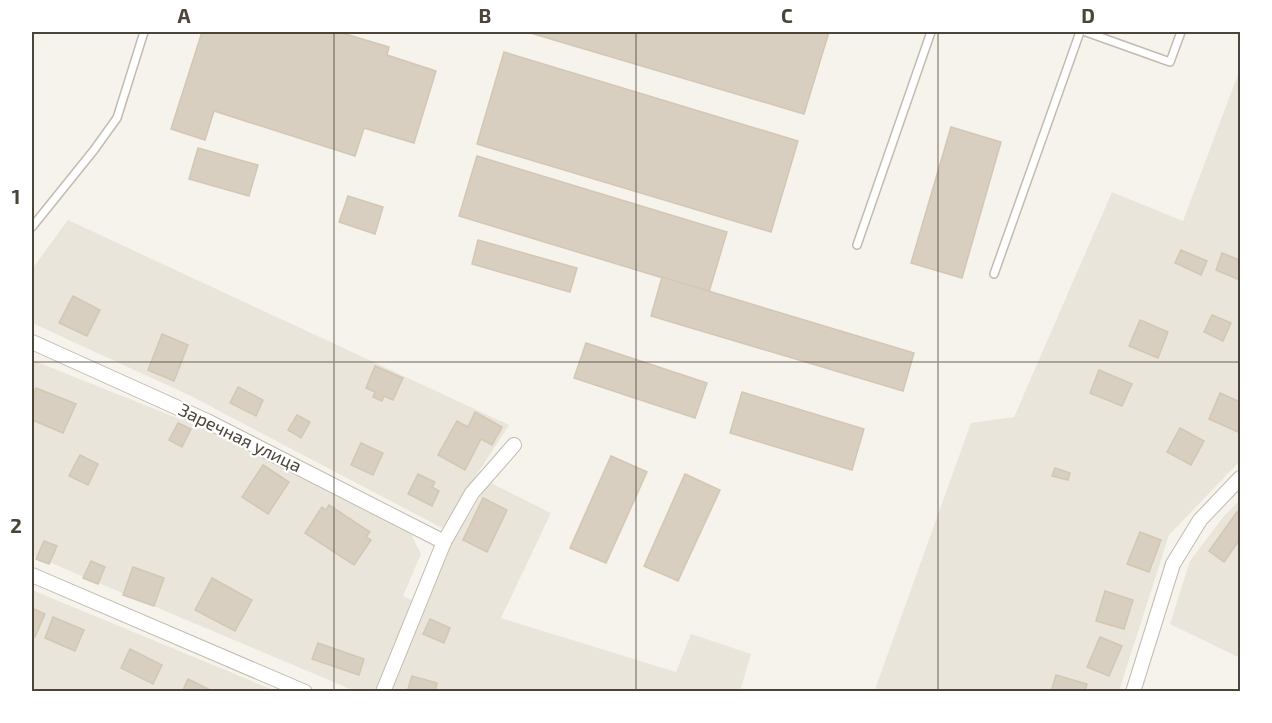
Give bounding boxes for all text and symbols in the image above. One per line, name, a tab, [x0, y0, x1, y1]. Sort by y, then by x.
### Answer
text: A	[177, 3, 191, 27]
text: B	[479, 3, 491, 27]
text: C	[781, 3, 793, 27]
text: D	[1081, 3, 1095, 27]
text: 1	[12, 184, 20, 208]
street label: Заречная улица	[175, 398, 306, 476]
text: 2	[10, 513, 22, 537]

